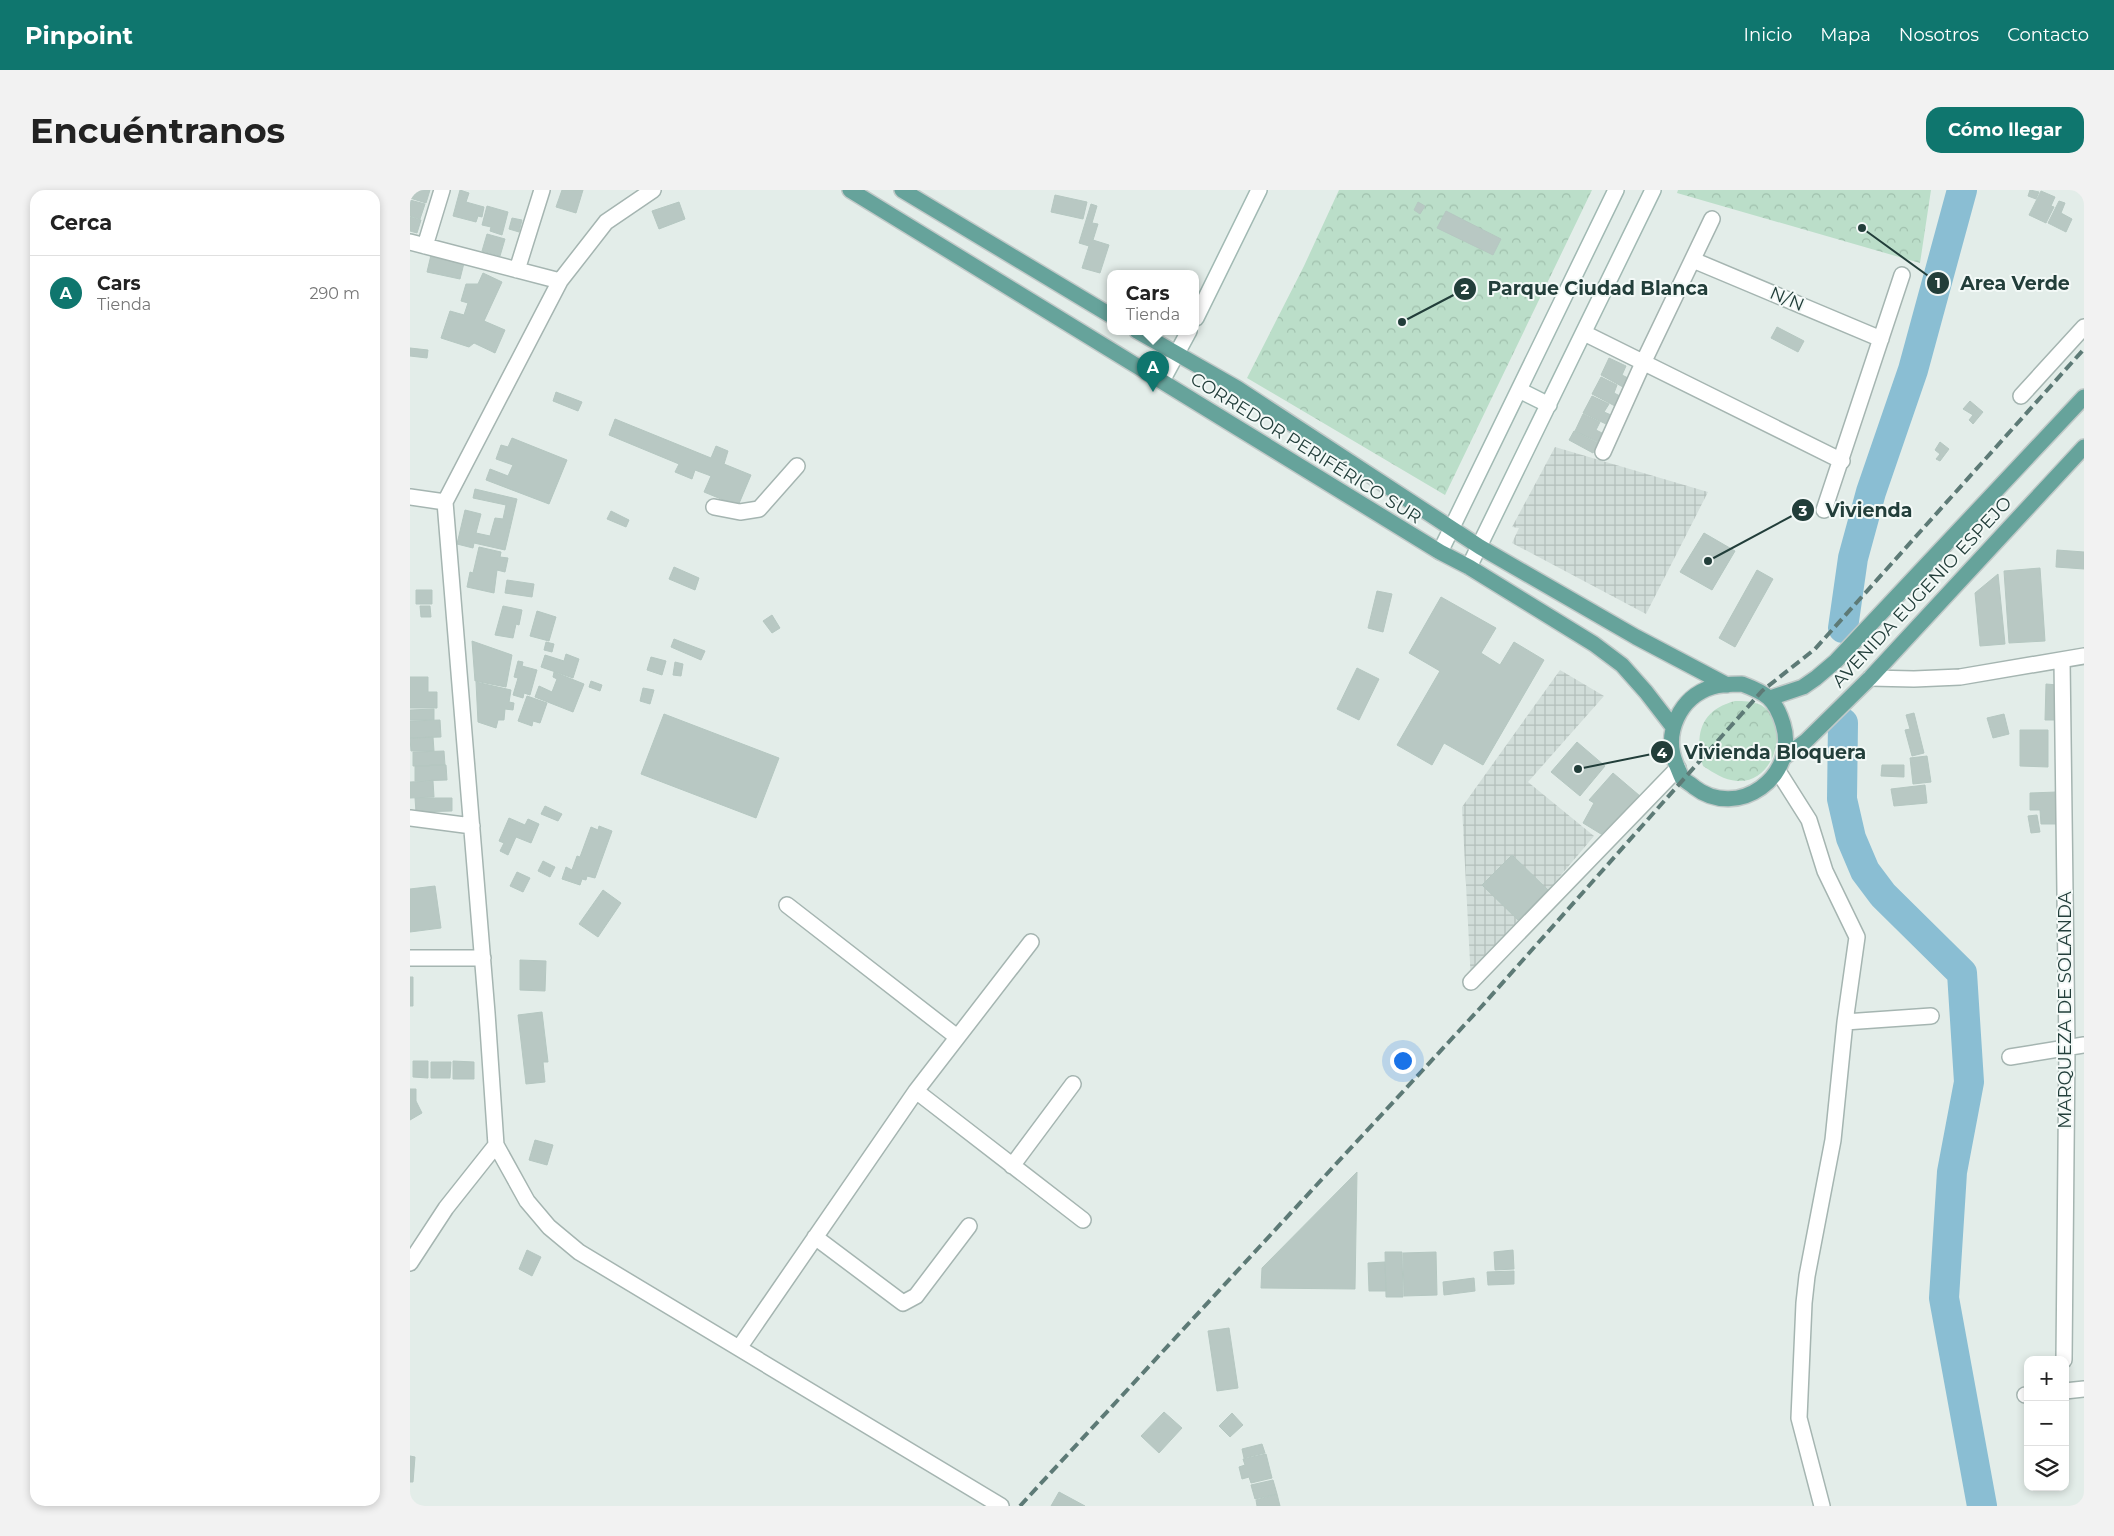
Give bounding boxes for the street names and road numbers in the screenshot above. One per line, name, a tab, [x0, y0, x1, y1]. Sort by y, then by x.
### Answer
street label: N/N	[1766, 282, 1808, 316]
street label: CORREDOR PERIFÉRICO SUR	[1186, 368, 1426, 528]
street label: AVENIDA EUGENIO ESPEJO	[1828, 492, 2016, 692]
street label: MARQUEZA DE SOLANDA	[2054, 891, 2076, 1129]

